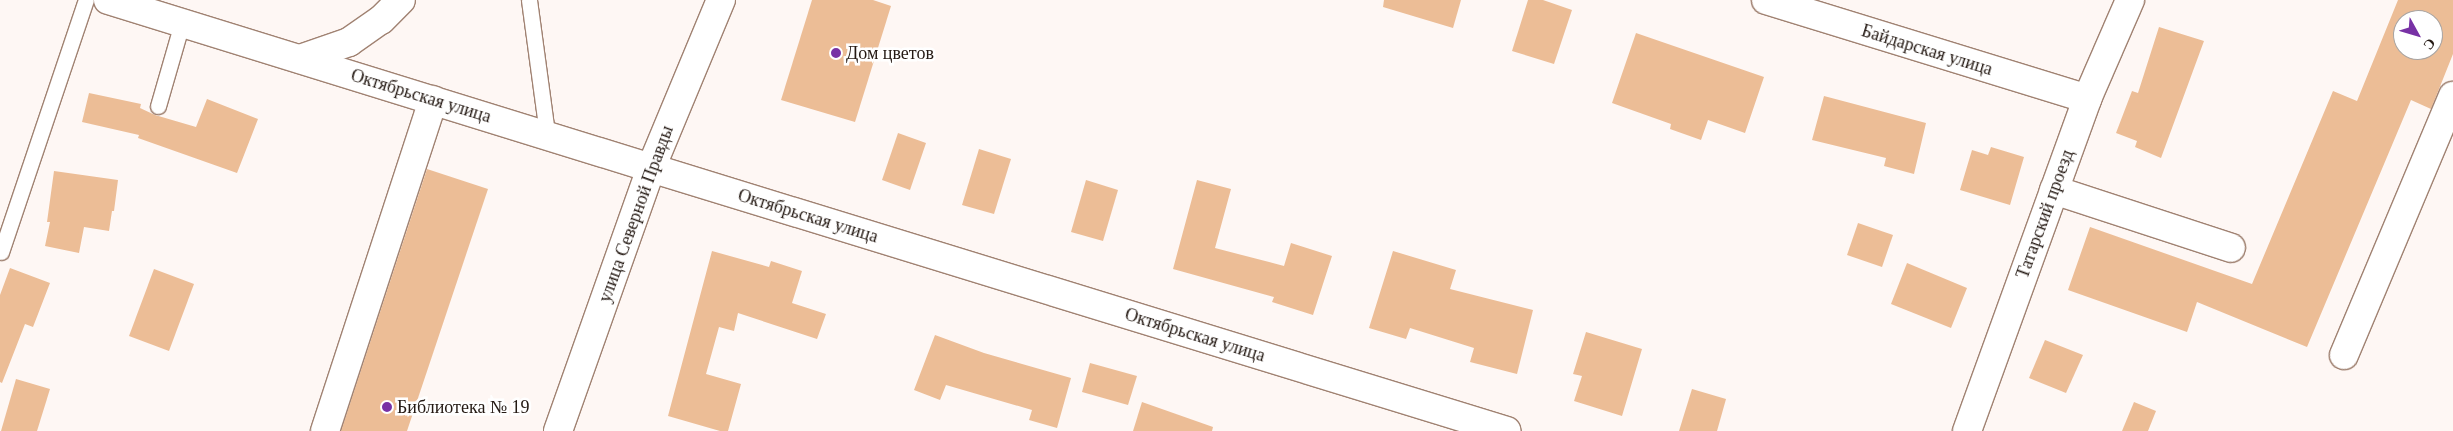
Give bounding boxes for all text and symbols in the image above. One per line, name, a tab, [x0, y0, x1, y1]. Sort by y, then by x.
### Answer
north arrow	[2393, 10, 2443, 60]
street label: Байдарская улица	[1859, 20, 1995, 80]
text: С	[2420, 35, 2438, 53]
place label: Дом цветов	[846, 42, 934, 64]
marker: Дом цветов	[830, 47, 842, 59]
street label: Октябрьская улица	[348, 64, 494, 128]
street label: улица Северной Правды	[594, 123, 678, 305]
street label: Татарский проезд	[2012, 147, 2078, 281]
street label: Октябрьская улица	[735, 184, 881, 248]
street label: Октябрьская улица	[1122, 303, 1268, 367]
place label: Библиотека № 19	[397, 396, 530, 418]
marker: Библиотека № 19	[381, 401, 393, 413]

